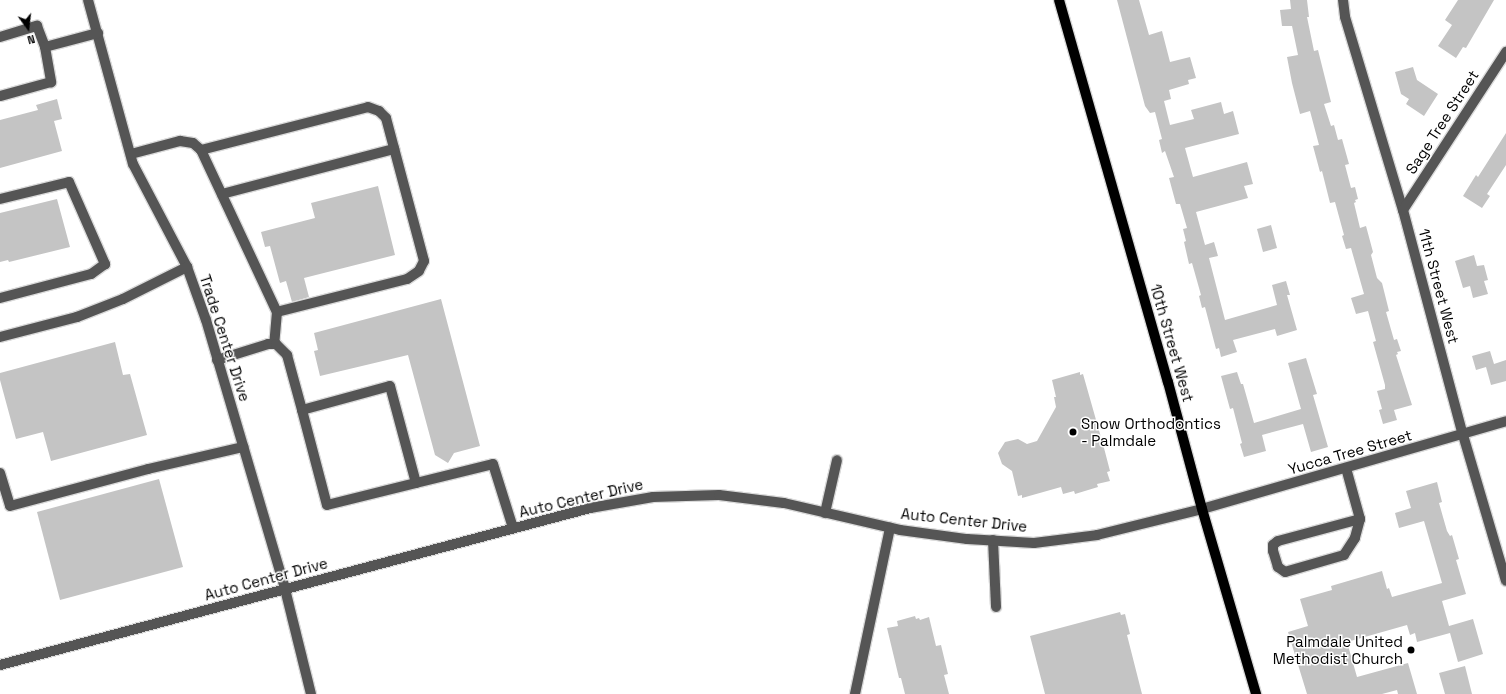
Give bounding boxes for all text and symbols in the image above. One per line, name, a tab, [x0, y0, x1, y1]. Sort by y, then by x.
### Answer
north arrow	[8, 8, 48, 48]
text: N	[26, 32, 36, 47]
street label: Sage Tree Street	[1402, 67, 1482, 177]
street label: 11th Street West	[1415, 226, 1463, 346]
street label: Trade Center Drive	[196, 272, 254, 404]
street label: 10th Street West	[1147, 282, 1197, 404]
place label: Snow Orthodontics - Palmdale	[1081, 414, 1221, 449]
street label: Yucca Tree Street	[1286, 426, 1414, 478]
marker: Snow Orthodontics - Palmdale	[1068, 427, 1078, 437]
street label: Auto Center Drive	[517, 475, 645, 521]
street label: Auto Center Drive	[900, 504, 1028, 536]
street label: Auto Center Drive	[202, 554, 330, 604]
place label: Palmdale United Methodist Church	[1273, 632, 1403, 667]
marker: Palmdale United Methodist Church	[1406, 645, 1416, 655]

